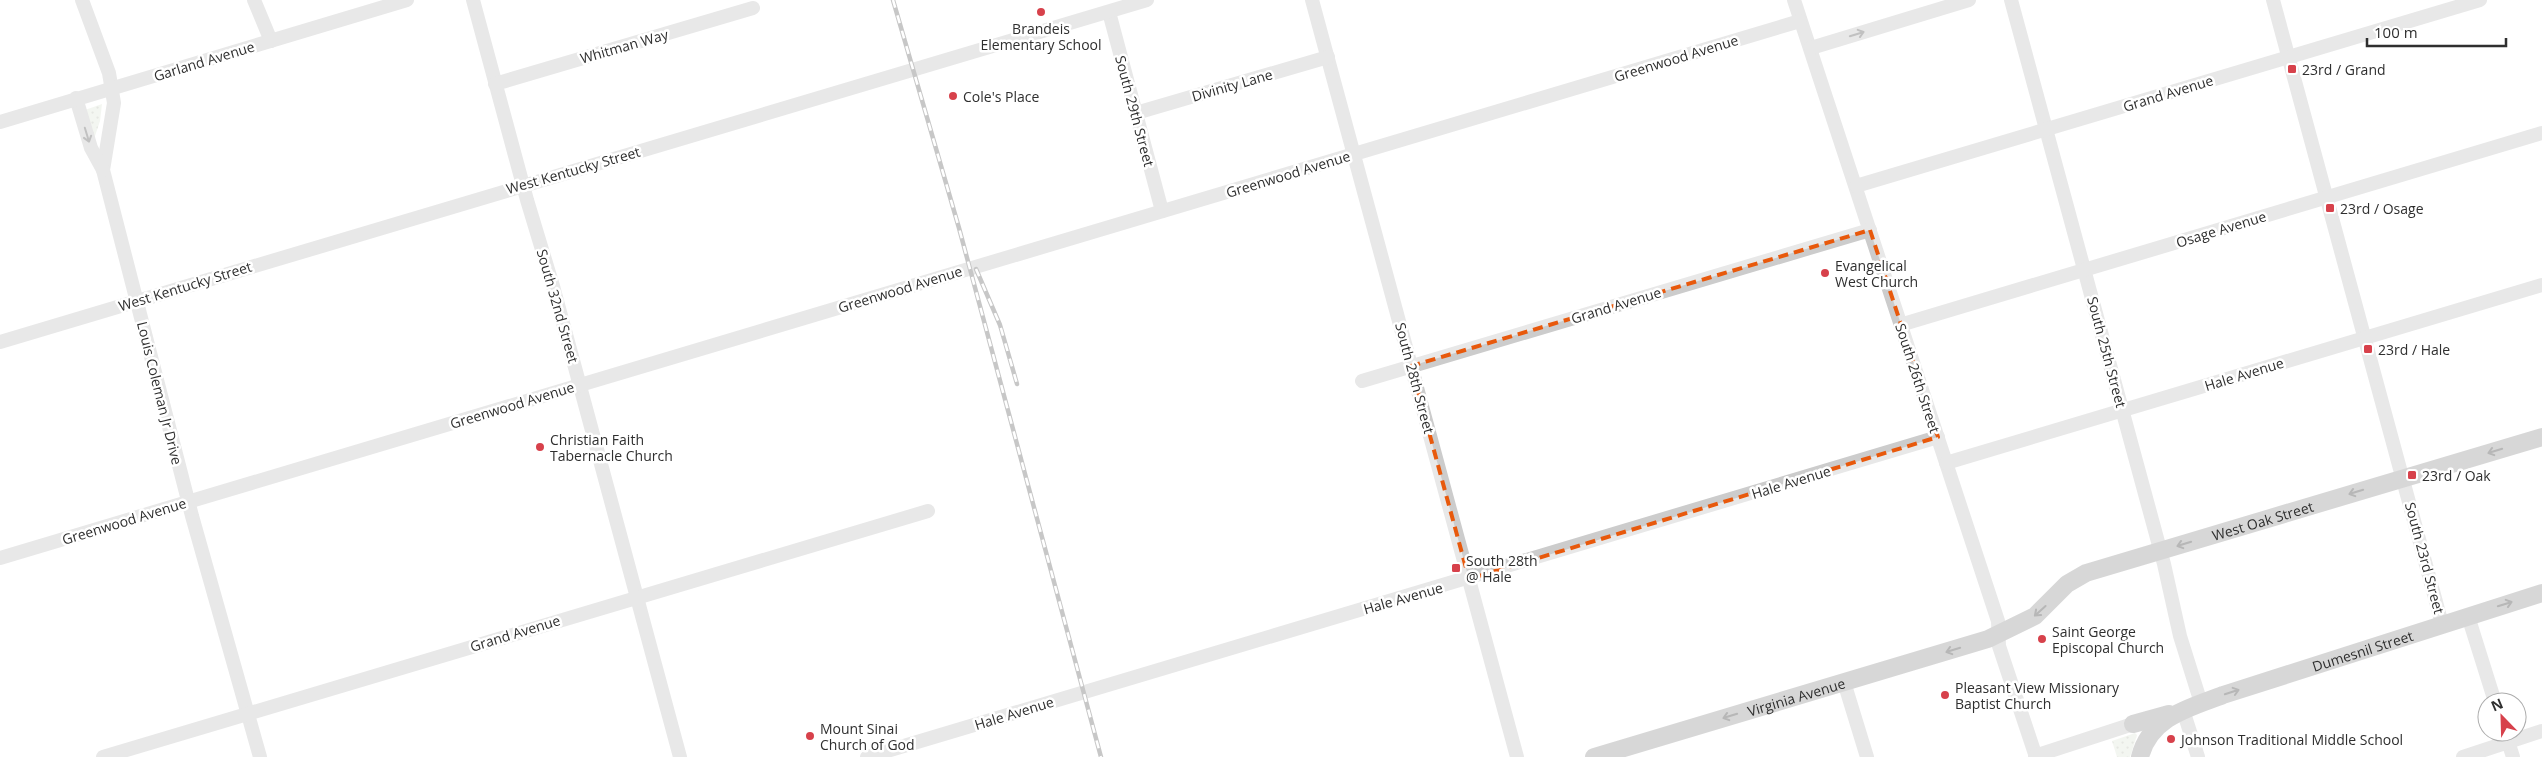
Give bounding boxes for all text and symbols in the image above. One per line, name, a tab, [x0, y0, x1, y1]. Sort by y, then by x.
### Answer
marker: Brandeis Elementary School	[1035, 6, 1047, 18]
scale bar	[2367, 15, 2506, 47]
place label: Brandeis Elementary School	[980, 19, 1102, 54]
text: 100 m	[2374, 22, 2418, 42]
street label: Whitman Way	[578, 24, 671, 68]
one-way arrow	[1849, 28, 1865, 38]
street label: Greenwood Avenue	[1612, 30, 1741, 86]
street label: Garland Avenue	[151, 37, 257, 85]
street label: South 29th Street	[1111, 53, 1159, 169]
place label: 23rd / Grand	[2302, 60, 2386, 79]
marker: 23rd / Grand	[2286, 63, 2298, 75]
street label: Divinity Lane	[1189, 64, 1275, 106]
street label: Grand Avenue	[2121, 70, 2215, 116]
place label: Cole's Place	[963, 87, 1039, 106]
marker: Cole's Place	[947, 90, 959, 102]
one-way arrow	[82, 127, 92, 143]
street label: West Kentucky Street	[504, 142, 642, 198]
street label: Greenwood Avenue	[1224, 146, 1353, 202]
place label: 23rd / Osage	[2340, 199, 2424, 218]
marker: 23rd / Osage	[2324, 202, 2336, 214]
street label: Osage Avenue	[2174, 206, 2268, 252]
street label: South 32nd Street	[533, 247, 583, 365]
place label: Evangelical West Church	[1835, 256, 1918, 291]
street label: West Kentucky Street	[116, 257, 254, 315]
street label: Greenwood Avenue	[836, 261, 965, 317]
marker: Evangelical West Church	[1819, 267, 1831, 279]
street label: Grand Avenue	[1569, 282, 1663, 328]
street label: South 25th Street	[2083, 294, 2131, 410]
street label: Louis Coleman Jr Drive	[133, 319, 187, 467]
street label: South 28th Street	[1391, 320, 1439, 436]
street label: South 26th Street	[1891, 321, 1945, 435]
place label: 23rd / Hale	[2378, 340, 2450, 359]
marker: 23rd / Hale	[2362, 343, 2374, 355]
street label: Hale Avenue	[2202, 353, 2286, 395]
street label: Greenwood Avenue	[448, 377, 577, 433]
place label: Christian Faith Tabernacle Church	[550, 430, 673, 465]
marker: Christian Faith Tabernacle Church	[534, 441, 546, 453]
one-way arrow	[2488, 446, 2504, 456]
street label: Hale Avenue	[1749, 461, 1833, 503]
place label: 23rd / Oak	[2422, 466, 2491, 485]
marker: 23rd / Oak	[2406, 469, 2418, 481]
one-way arrow	[2349, 488, 2365, 498]
street label: Greenwood Avenue	[60, 493, 189, 549]
street label: West Oak Street	[2209, 496, 2316, 544]
street label: South 23rd Street	[2401, 500, 2449, 616]
one-way arrow	[2176, 540, 2192, 550]
place label: South 28th @ Hale	[1466, 551, 1537, 586]
marker: South 28th @ Hale	[1450, 562, 1462, 574]
street label: Hale Avenue	[1361, 578, 1445, 618]
one-way arrow	[2497, 599, 2513, 609]
one-way arrow	[2033, 605, 2046, 617]
street label: Grand Avenue	[468, 610, 562, 656]
place label: Saint George Episcopal Church	[2052, 622, 2164, 657]
street label: Dumesnil Street	[2310, 625, 2415, 675]
marker: Saint George Episcopal Church	[2036, 633, 2048, 645]
one-way arrow	[1945, 645, 1961, 655]
street label: Virginia Avenue	[1745, 673, 1847, 720]
place label: Pleasant View Missionary Baptist Church	[1955, 678, 2120, 713]
one-way arrow	[2224, 687, 2240, 696]
marker: Pleasant View Missionary Baptist Church	[1939, 689, 1951, 701]
street label: Hale Avenue	[972, 692, 1056, 734]
north arrow	[2477, 692, 2527, 742]
text: N	[2488, 694, 2506, 716]
one-way arrow	[1722, 712, 1738, 722]
place label: Mount Sinai Church of God	[820, 719, 915, 754]
marker: Mount Sinai Church of God	[804, 730, 816, 742]
place label: Johnson Traditional Middle School	[2179, 730, 2403, 749]
marker: Johnson Traditional Middle School	[2165, 733, 2177, 745]

